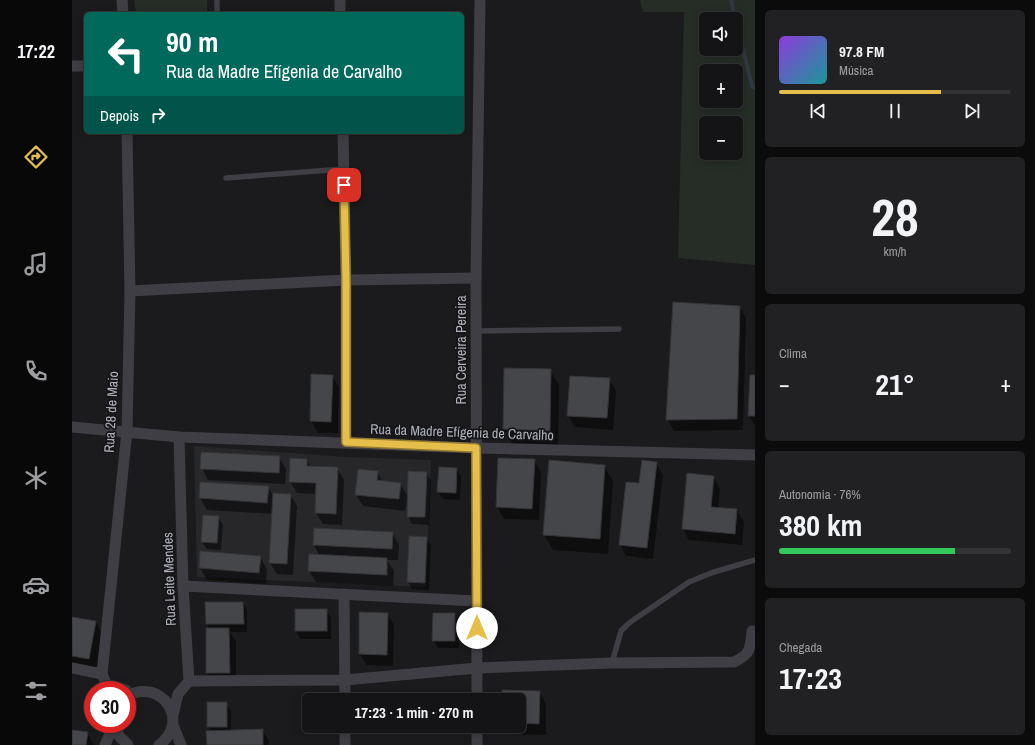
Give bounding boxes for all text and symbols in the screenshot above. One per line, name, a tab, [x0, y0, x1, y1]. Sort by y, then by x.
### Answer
map controls	[699, 12, 743, 160]
button: sound	[699, 12, 743, 56]
text: 90 m	[166, 23, 218, 61]
icon: left	[100, 28, 152, 80]
text: 17:22	[17, 39, 55, 64]
text: 97.8 FM	[839, 41, 884, 62]
text: Rua da Madre Efígenia de Carvalho	[166, 59, 402, 84]
text: Música	[839, 62, 873, 79]
button: +	[699, 64, 743, 108]
icon: previous	[807, 100, 829, 122]
icon: pause	[884, 100, 906, 122]
icon: next	[961, 100, 983, 122]
icon: right	[147, 104, 169, 126]
text: Depois	[100, 105, 139, 126]
button: −	[699, 116, 743, 160]
icon: directions	[22, 143, 50, 171]
pin	[327, 168, 361, 202]
icon: arrive	[333, 174, 355, 196]
text: 28	[871, 182, 919, 252]
text: km/h	[883, 243, 907, 260]
icon: music	[22, 250, 50, 278]
street label: Rua Cerveira Pereira	[452, 295, 470, 405]
text: Clima	[779, 345, 807, 362]
icon: phone	[22, 357, 50, 385]
text: 21°	[875, 364, 915, 404]
text: −	[779, 369, 790, 399]
text: +	[1000, 369, 1011, 399]
street label: Rua 28 de Maio	[100, 371, 122, 453]
street label: Rua da Madre Efígenia de Carvalho	[370, 420, 554, 444]
icon: climate	[22, 464, 50, 492]
text: Autonomia · 76%	[779, 486, 861, 503]
text: 380 km	[779, 505, 862, 545]
street label: Rua Leite Mendes	[158, 532, 180, 626]
icon: car	[22, 571, 50, 599]
position arrow	[456, 607, 498, 649]
text: Chegada	[779, 639, 822, 656]
text: 17:23	[779, 658, 842, 698]
icon: filters	[22, 677, 50, 705]
speed limit sign: 30	[84, 681, 136, 733]
text: 17:23 · 1 min · 270 m	[355, 702, 473, 723]

